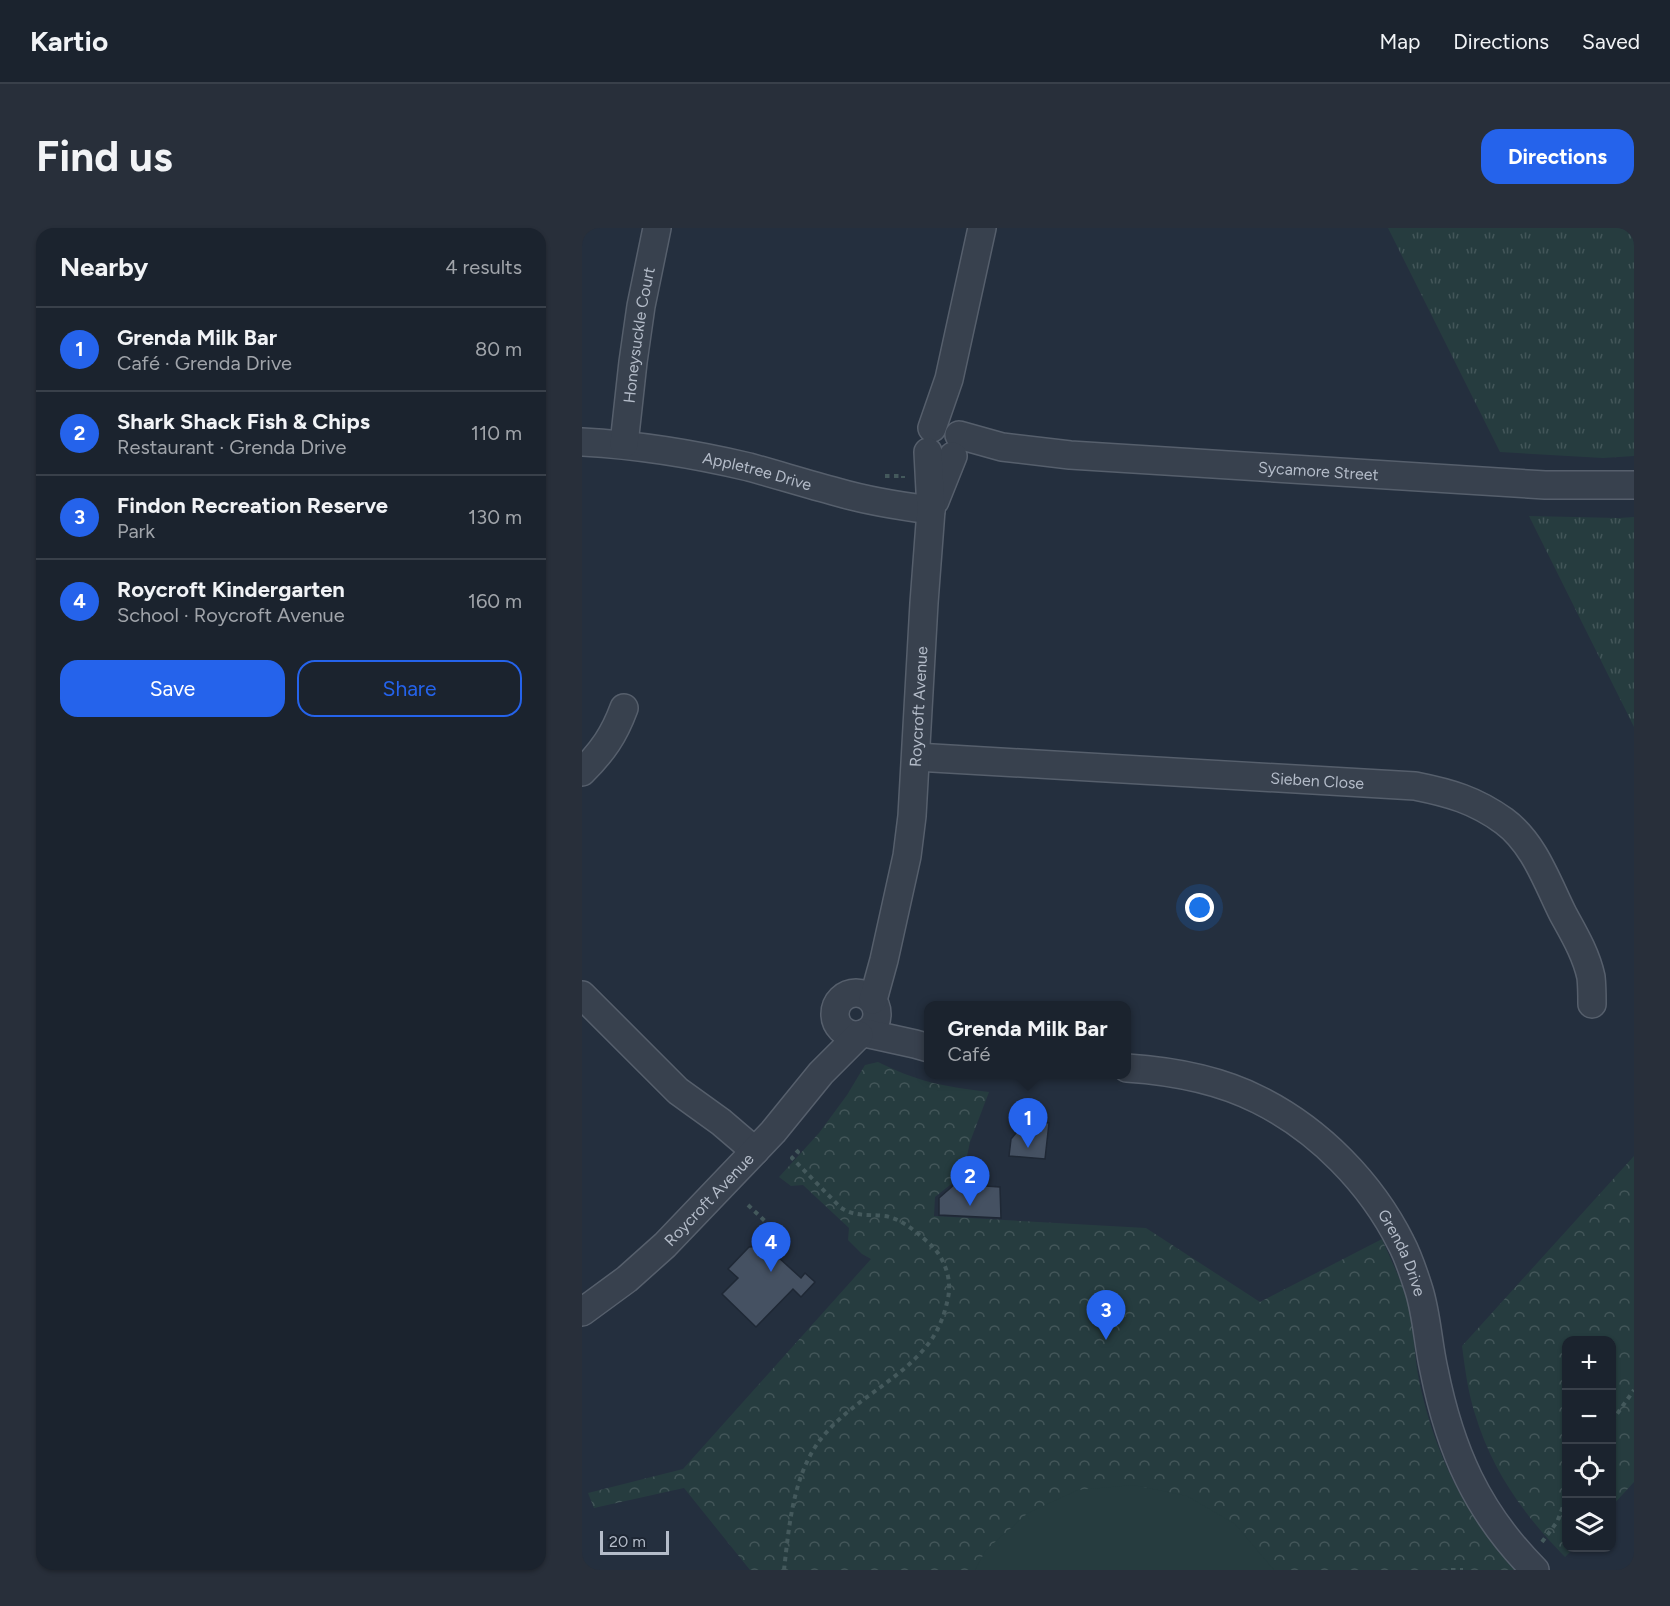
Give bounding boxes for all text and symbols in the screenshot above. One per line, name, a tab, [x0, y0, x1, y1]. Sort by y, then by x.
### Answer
text: Kartio	[30, 24, 108, 58]
text: Map	[1379, 29, 1420, 54]
text: Directions	[1453, 29, 1549, 54]
text: Saved	[1582, 29, 1640, 54]
button: Directions	[1481, 129, 1634, 184]
text: Find us	[36, 131, 173, 182]
text: Nearby	[60, 251, 148, 283]
text: 4 results	[445, 255, 522, 279]
street label: Honeysuckle Court	[619, 265, 658, 404]
text: Grenda Milk Bar	[117, 324, 277, 351]
text: 1	[75, 337, 84, 361]
text: 80 m	[475, 337, 522, 361]
text: Café · Grenda Drive	[117, 351, 292, 375]
text: Shark Shack Fish & Chips	[117, 408, 370, 435]
text: 2	[74, 421, 85, 445]
text: 110 m	[471, 421, 522, 445]
text: Restaurant · Grenda Drive	[117, 435, 346, 459]
street label: Appletree Drive	[701, 448, 814, 494]
street label: Sycamore Street	[1258, 457, 1379, 484]
text: Findon Recreation Reserve	[117, 492, 388, 519]
text: 3	[74, 505, 85, 529]
text: 130 m	[468, 505, 522, 529]
text: Park	[117, 519, 155, 543]
text: Roycroft Kindergarten	[117, 576, 345, 603]
text: 4	[73, 589, 86, 613]
text: 160 m	[468, 589, 522, 613]
text: School · Roycroft Avenue	[117, 603, 345, 627]
street label: Roycroft Avenue	[905, 645, 931, 767]
button: Save	[60, 660, 285, 717]
button: Share	[297, 660, 522, 717]
street label: Sieben Close	[1270, 768, 1365, 793]
your location	[1185, 893, 1214, 922]
popup	[924, 1001, 1131, 1079]
text: Grenda Milk Bar	[947, 1015, 1108, 1042]
text: Café	[947, 1042, 990, 1066]
pin: 1	[1008, 1098, 1048, 1148]
street label: Roycroft Avenue	[660, 1149, 757, 1250]
pin: 2	[950, 1156, 990, 1206]
street label: Grenda Drive	[1374, 1205, 1430, 1299]
pin: 4	[752, 1222, 790, 1272]
pin: 3	[1086, 1290, 1126, 1340]
map controls	[1562, 1336, 1616, 1552]
button: +	[1562, 1336, 1616, 1390]
button: −	[1562, 1390, 1616, 1444]
button: locate	[1562, 1444, 1616, 1498]
button: layers	[1562, 1498, 1616, 1552]
scale bar	[600, 1528, 669, 1556]
text: 20 m	[609, 1532, 646, 1551]

